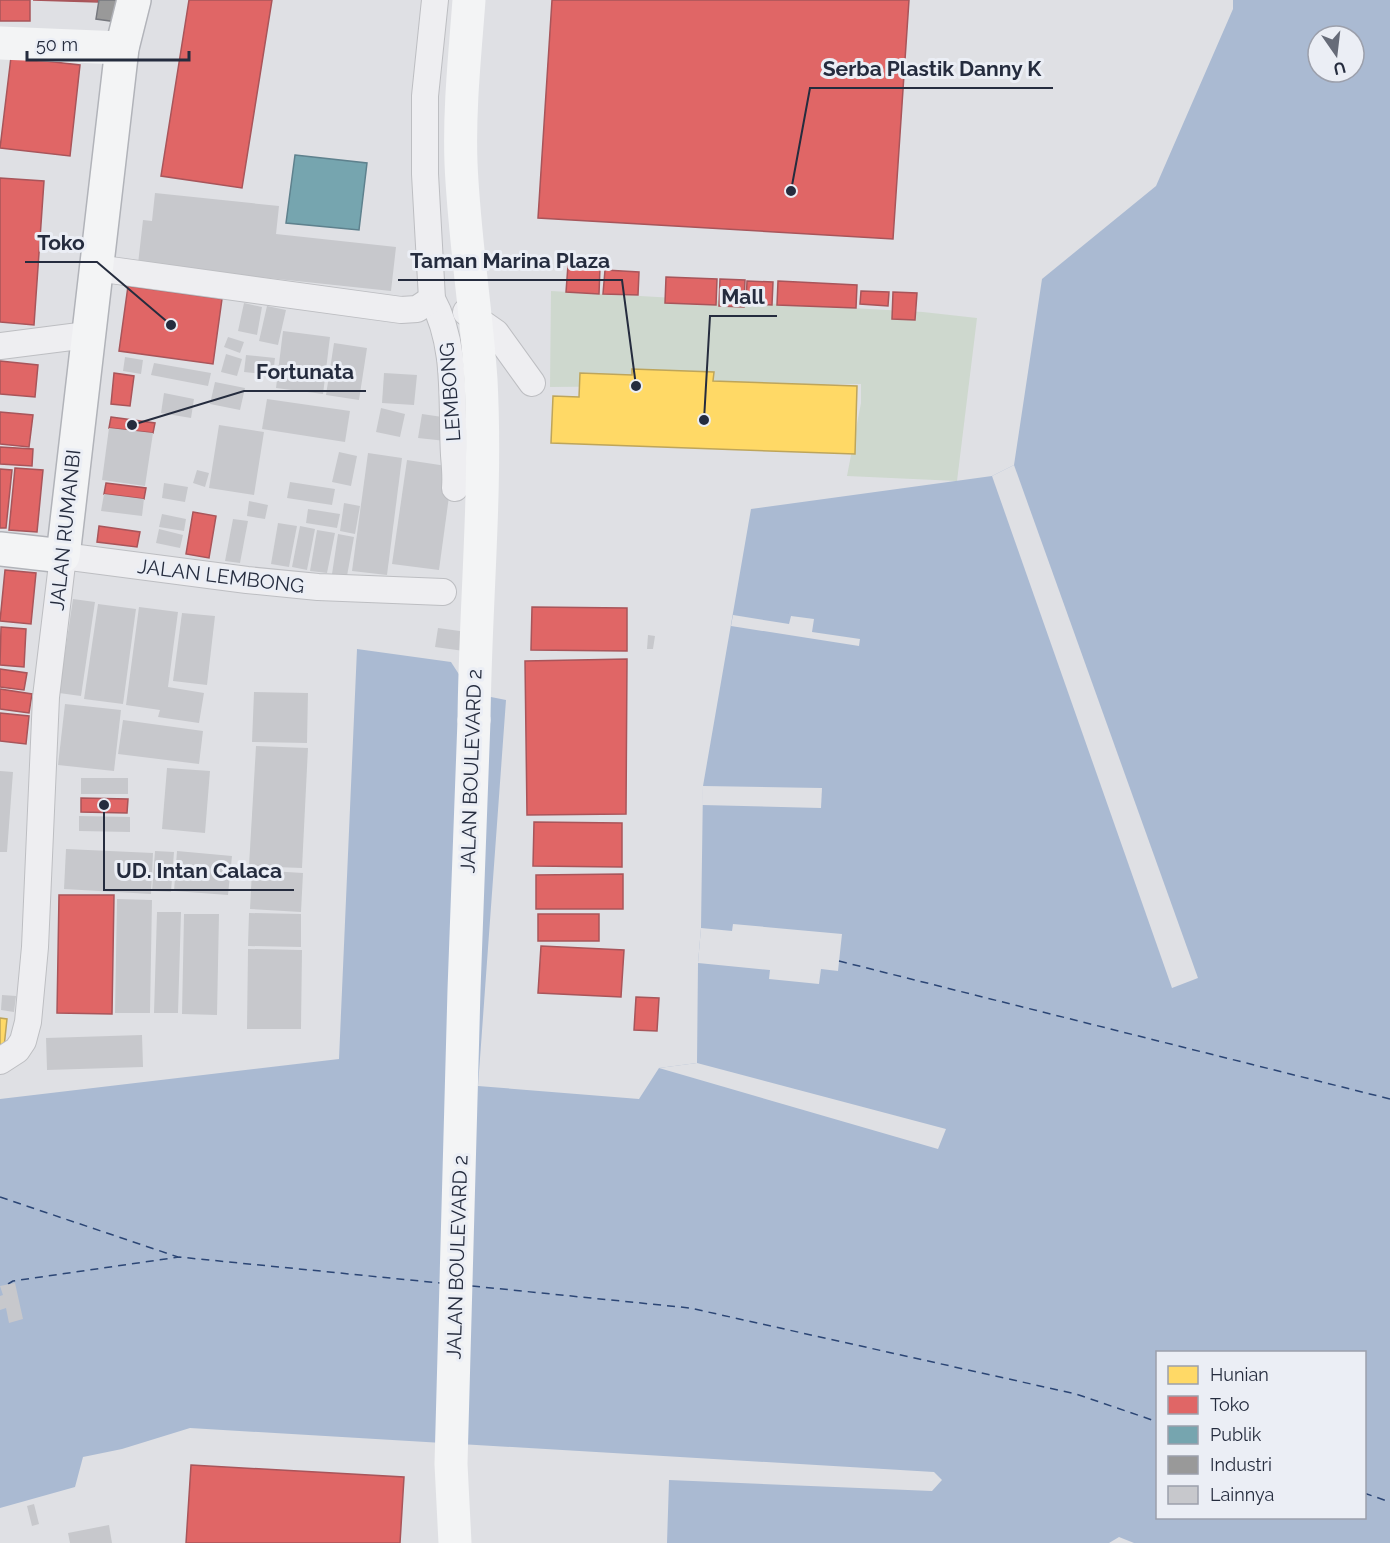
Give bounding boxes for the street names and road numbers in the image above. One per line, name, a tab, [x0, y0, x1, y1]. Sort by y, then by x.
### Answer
street label: LEMBONG	[435, 342, 465, 442]
street label: JALAN RUMANBI	[45, 448, 85, 612]
street label: JALAN LEMBONG	[136, 554, 306, 598]
street label: JALAN BOULEVARD 2	[455, 668, 487, 874]
street label: JALAN BOULEVARD 2	[441, 1154, 473, 1360]

